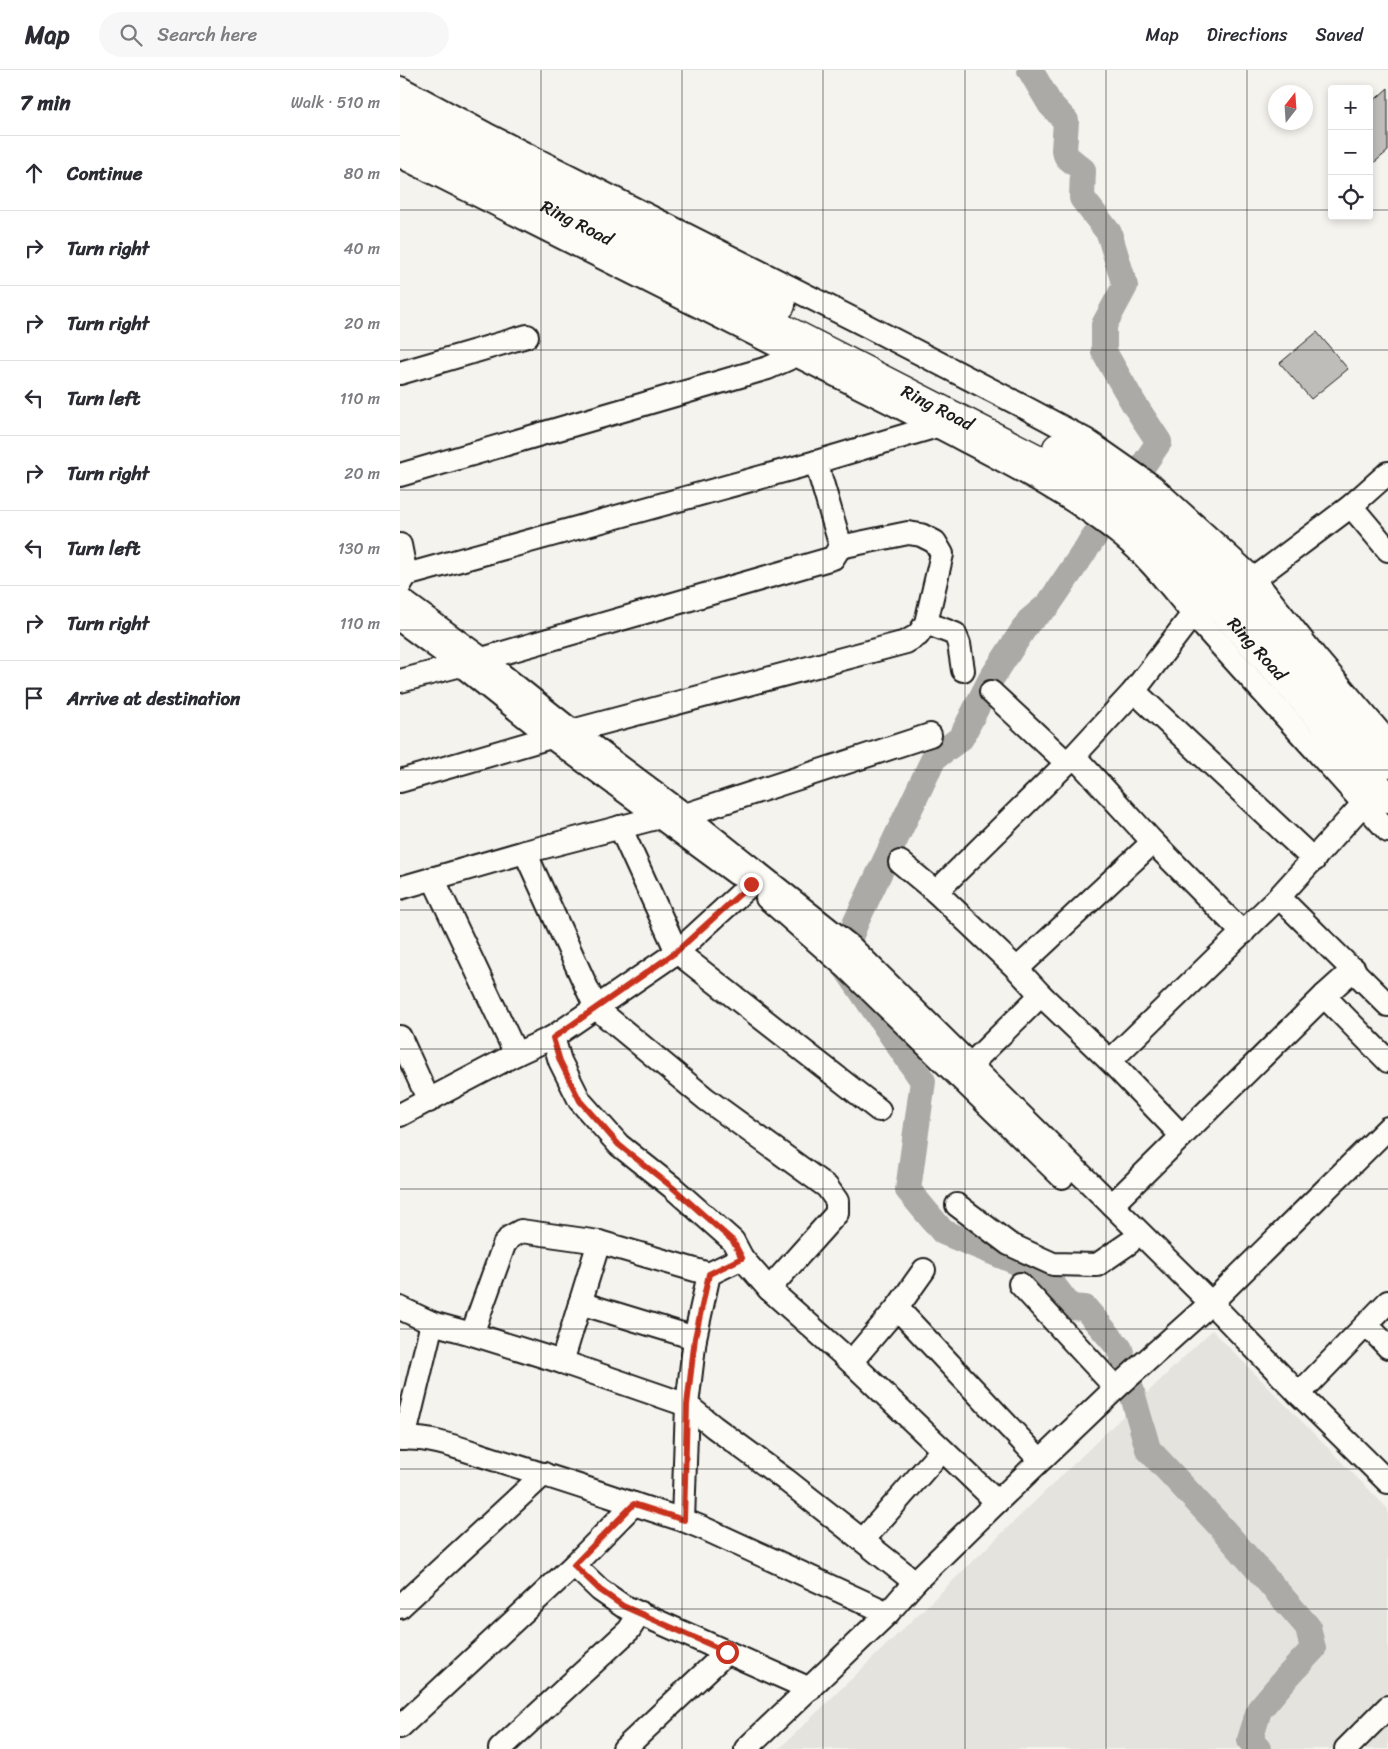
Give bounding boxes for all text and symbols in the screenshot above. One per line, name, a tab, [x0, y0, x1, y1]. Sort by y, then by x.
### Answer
search box	[99, 12, 449, 57]
text: Map	[25, 14, 69, 56]
text: Search here	[157, 18, 257, 51]
text: Map	[1146, 19, 1179, 51]
text: Directions	[1207, 19, 1288, 51]
text: Saved	[1316, 19, 1363, 51]
icon: search	[117, 21, 145, 49]
text: 7 min	[20, 84, 71, 122]
north arrow	[1268, 85, 1313, 130]
map controls	[1328, 85, 1373, 220]
button: +	[1328, 85, 1373, 130]
text: Walk · 510 m	[291, 88, 380, 117]
button: −	[1328, 130, 1373, 175]
text: Continue	[67, 157, 143, 190]
icon: ahead	[20, 159, 48, 187]
text: 80 m	[344, 159, 380, 188]
button: locate	[1328, 175, 1373, 220]
street label: Ring Road	[535, 191, 620, 256]
text: Turn right	[67, 232, 149, 265]
icon: right	[20, 234, 48, 262]
text: 40 m	[343, 234, 380, 263]
text: Turn right	[67, 307, 149, 340]
icon: right	[20, 309, 48, 337]
text: 20 m	[344, 309, 380, 338]
street label: Ring Road	[895, 376, 981, 440]
text: Turn left	[67, 382, 140, 415]
icon: left	[20, 384, 48, 412]
text: 110 m	[340, 384, 380, 413]
text: Turn right	[67, 457, 149, 490]
icon: right	[20, 459, 48, 487]
text: 20 m	[344, 459, 380, 488]
text: Turn left	[67, 532, 140, 565]
icon: left	[20, 534, 48, 562]
text: 130 m	[338, 534, 380, 563]
text: Turn right	[67, 607, 149, 640]
icon: right	[20, 609, 48, 637]
text: 110 m	[340, 609, 380, 638]
street label: Ring Road	[1219, 609, 1296, 690]
text: Arrive at destination	[67, 682, 240, 715]
icon: arrive	[20, 684, 48, 712]
route end	[740, 873, 763, 896]
route start	[716, 1641, 739, 1664]

